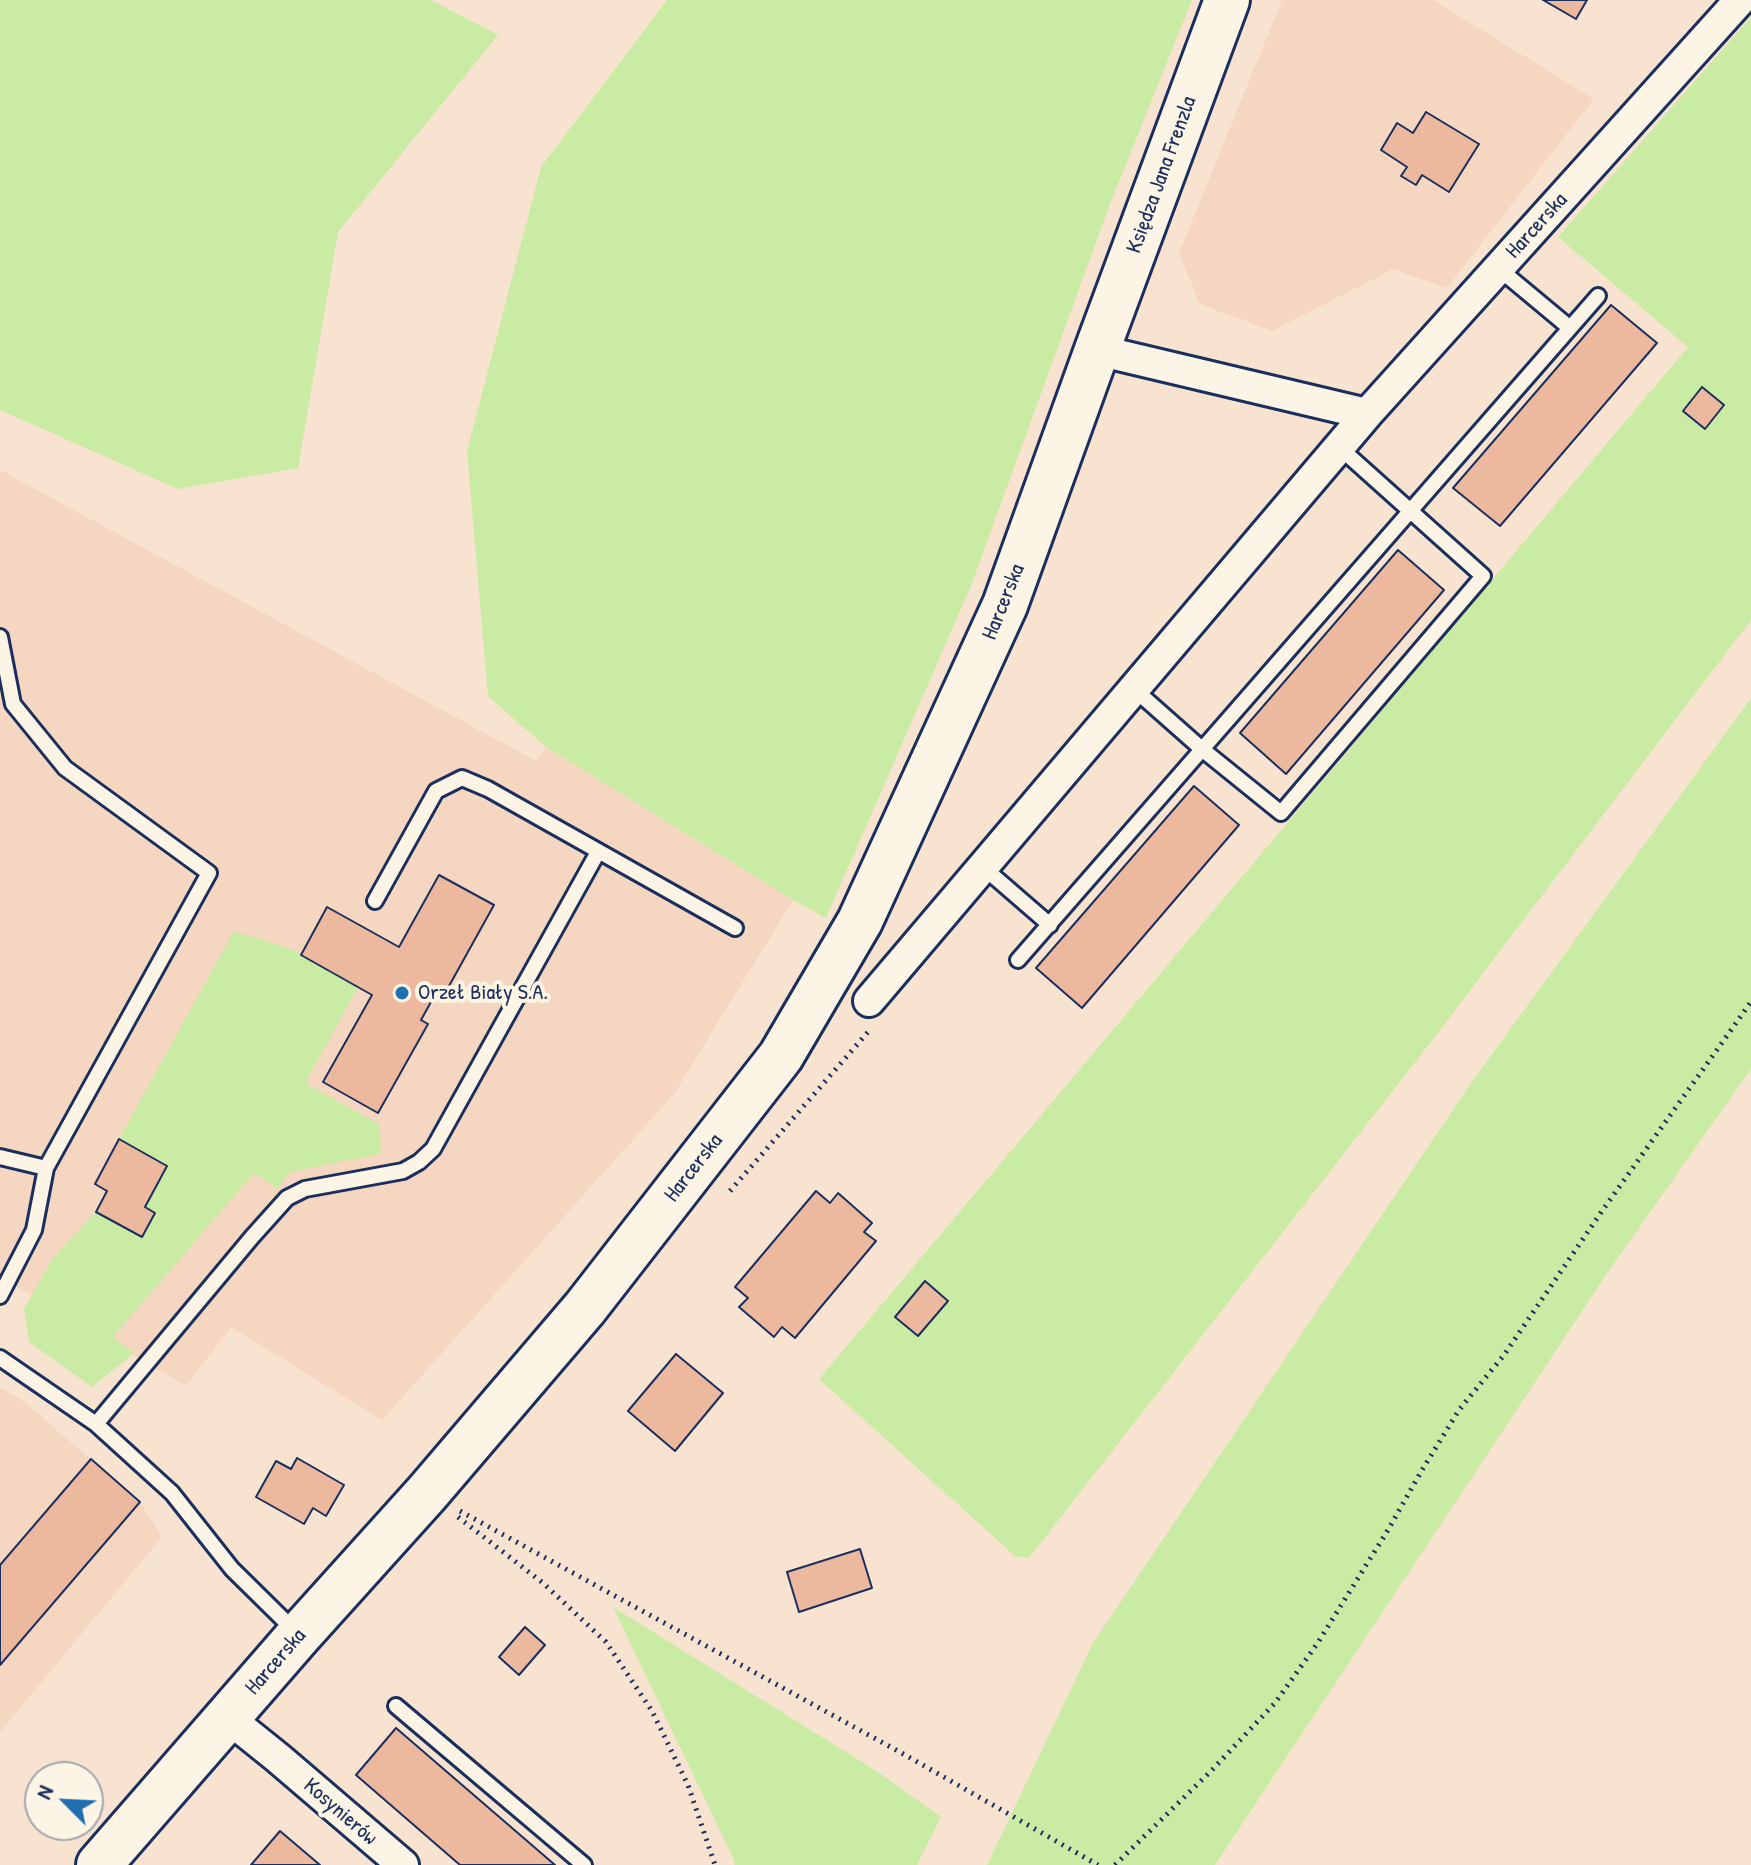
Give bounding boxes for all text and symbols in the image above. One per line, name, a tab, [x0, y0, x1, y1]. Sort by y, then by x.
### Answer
street label: Księdza Jana Frenzla	[1121, 93, 1203, 257]
street label: Harcerska	[1501, 188, 1573, 264]
street label: Harcerska	[977, 560, 1031, 644]
place label: Orzeł Biały S.A.	[418, 980, 548, 1006]
marker: Orzeł Biały S.A.	[393, 984, 411, 1002]
street label: Harcerska	[659, 1129, 729, 1207]
street label: Harcerska	[240, 1623, 312, 1701]
north arrow	[24, 1761, 104, 1841]
street label: Kosynierów	[298, 1773, 382, 1851]
text: N	[28, 1781, 60, 1804]

